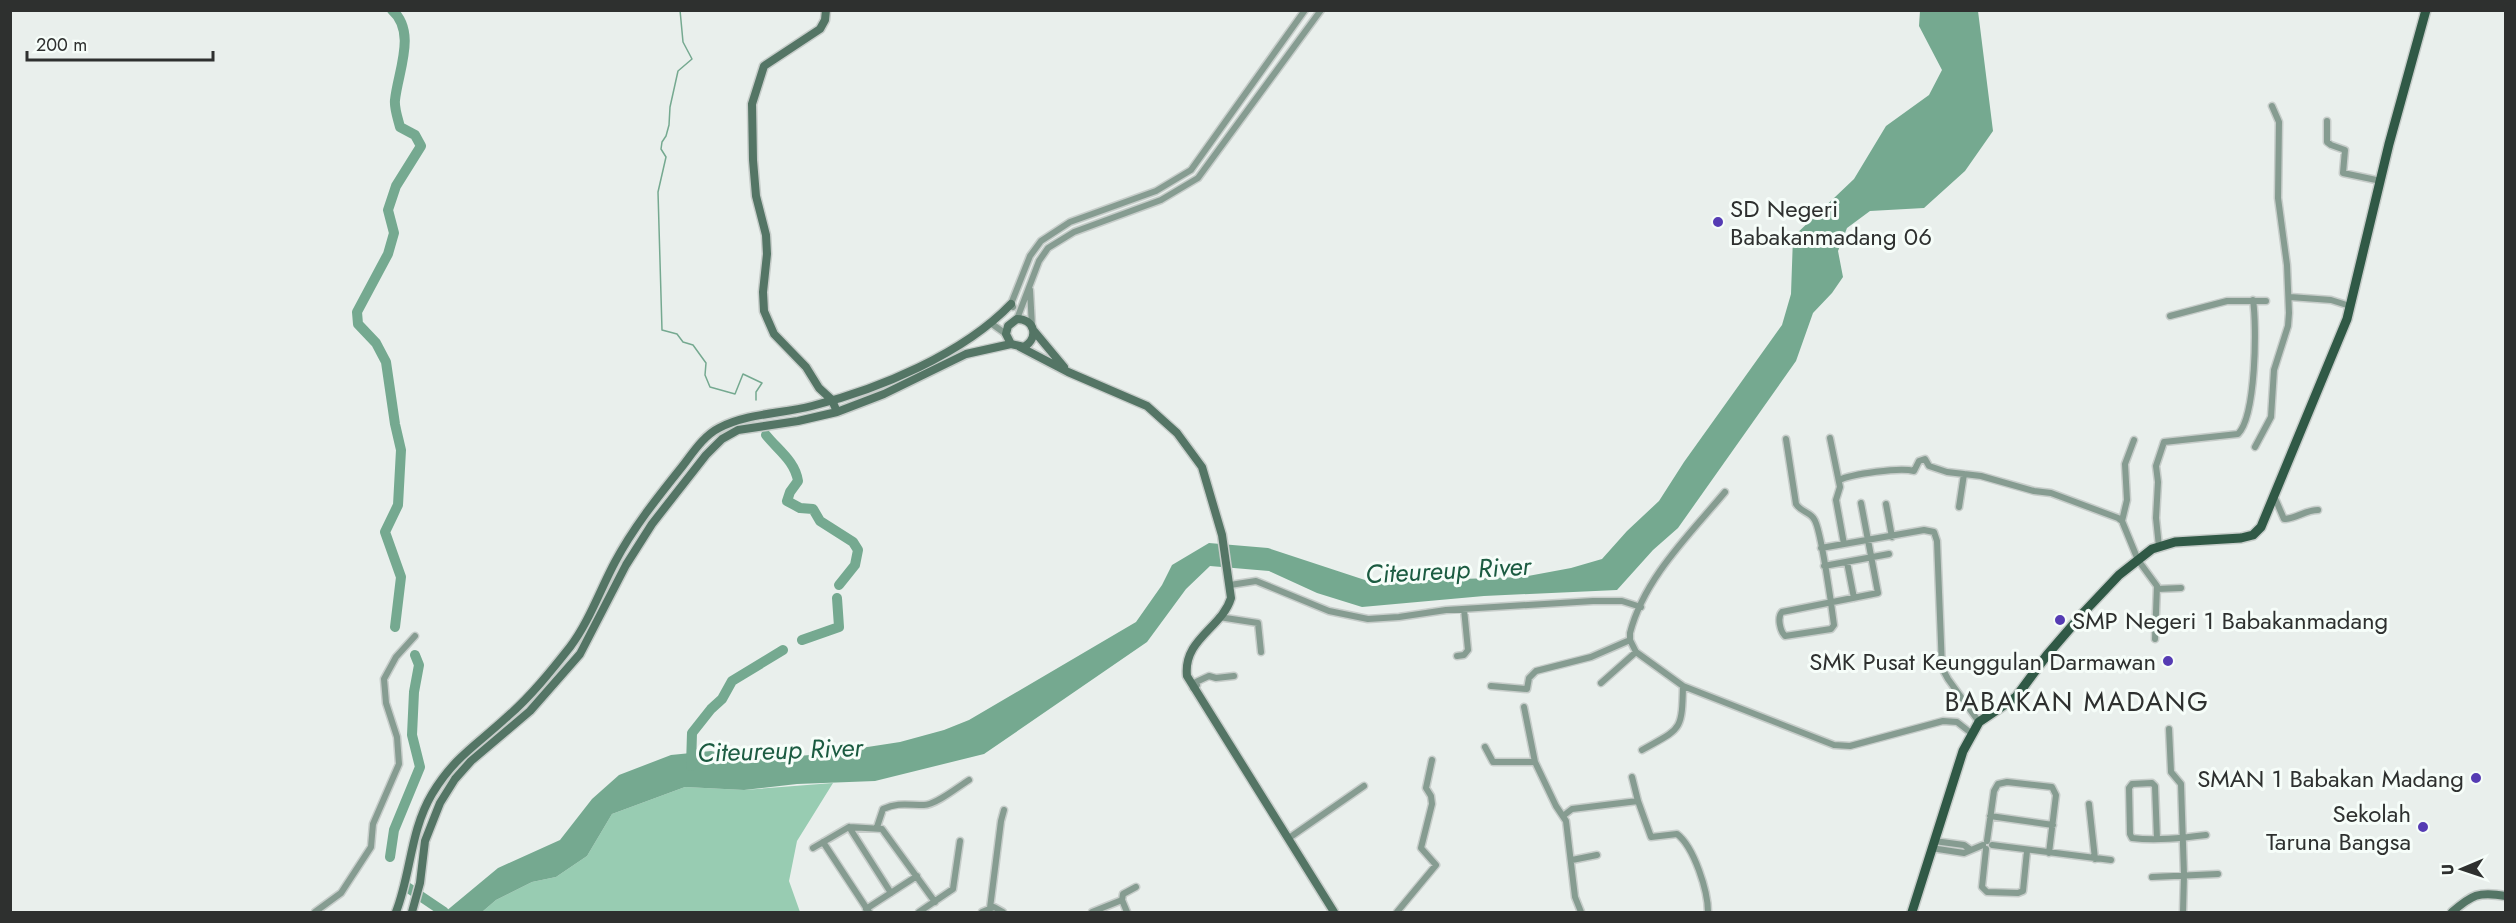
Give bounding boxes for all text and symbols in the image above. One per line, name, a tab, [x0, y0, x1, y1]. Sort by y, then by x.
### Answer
scale bar	[27, 24, 213, 62]
text: 200 m	[36, 32, 87, 58]
place label: SD Negeri Babakanmadang 06	[1730, 191, 1932, 254]
marker: SD Negeri Babakanmadang 06	[1711, 215, 1725, 229]
water label: Citeureup River	[1364, 547, 1533, 593]
place label: SMP Negeri 1 Babakanmadang	[2072, 603, 2388, 638]
marker: SMP Negeri 1 Babakanmadang	[2053, 613, 2067, 627]
place label: SMK Pusat Keunggulan Darmawan	[1809, 644, 2156, 679]
marker: SMK Pusat Keunggulan Darmawan	[2161, 654, 2175, 668]
district label: BABAKAN MADANG	[1945, 682, 2209, 721]
water label: Citeureup River	[696, 728, 865, 772]
place label: SMAN 1 Babakan Madang	[2197, 761, 2464, 796]
marker: SMAN 1 Babakan Madang	[2469, 771, 2483, 785]
place label: Sekolah Taruna Bangsa	[2266, 796, 2411, 859]
marker: Sekolah Taruna Bangsa	[2416, 820, 2430, 834]
north arrow	[2432, 839, 2492, 899]
text: U	[2436, 863, 2459, 876]

